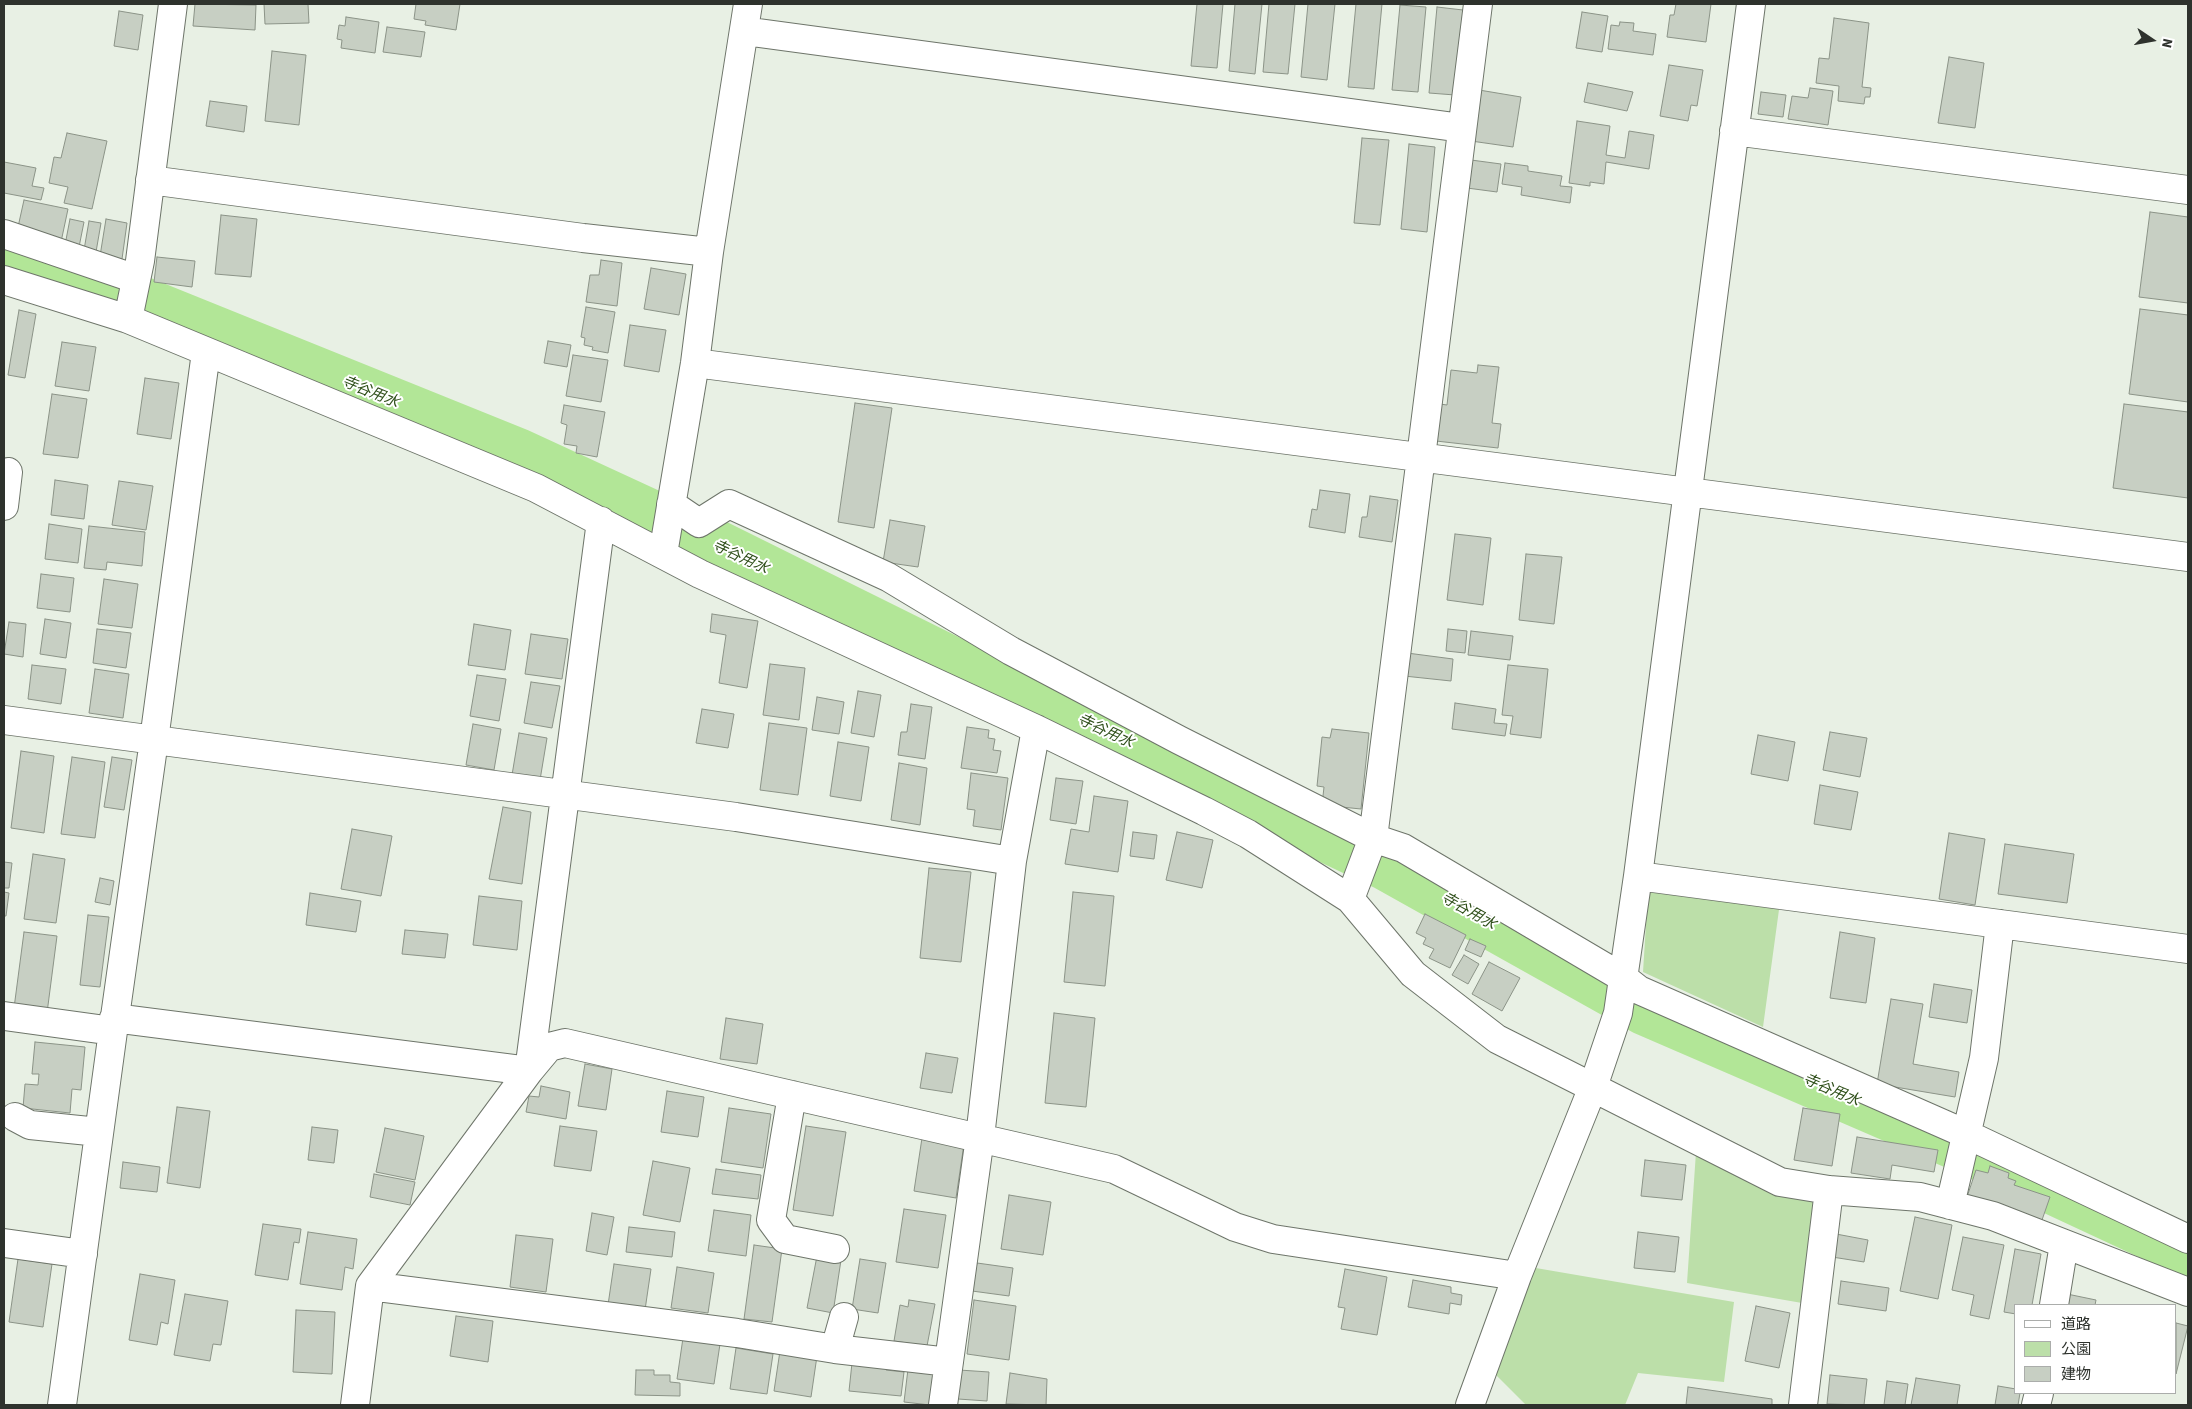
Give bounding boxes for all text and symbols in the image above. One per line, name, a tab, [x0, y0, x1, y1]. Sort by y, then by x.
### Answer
north arrow	[2127, 15, 2177, 65]
text: N	[2156, 36, 2177, 50]
water label: 寺谷用水	[339, 373, 401, 413]
water label: 寺谷用水	[709, 537, 771, 579]
water label: 寺谷用水	[1074, 711, 1136, 753]
water label: 寺谷用水	[1437, 890, 1499, 934]
water label: 寺谷用水	[1800, 1071, 1862, 1111]
legend	[2014, 1304, 2177, 1394]
text: 道路	[2061, 1314, 2091, 1335]
text: 公園	[2061, 1339, 2091, 1360]
text: 建物	[2061, 1364, 2091, 1385]

